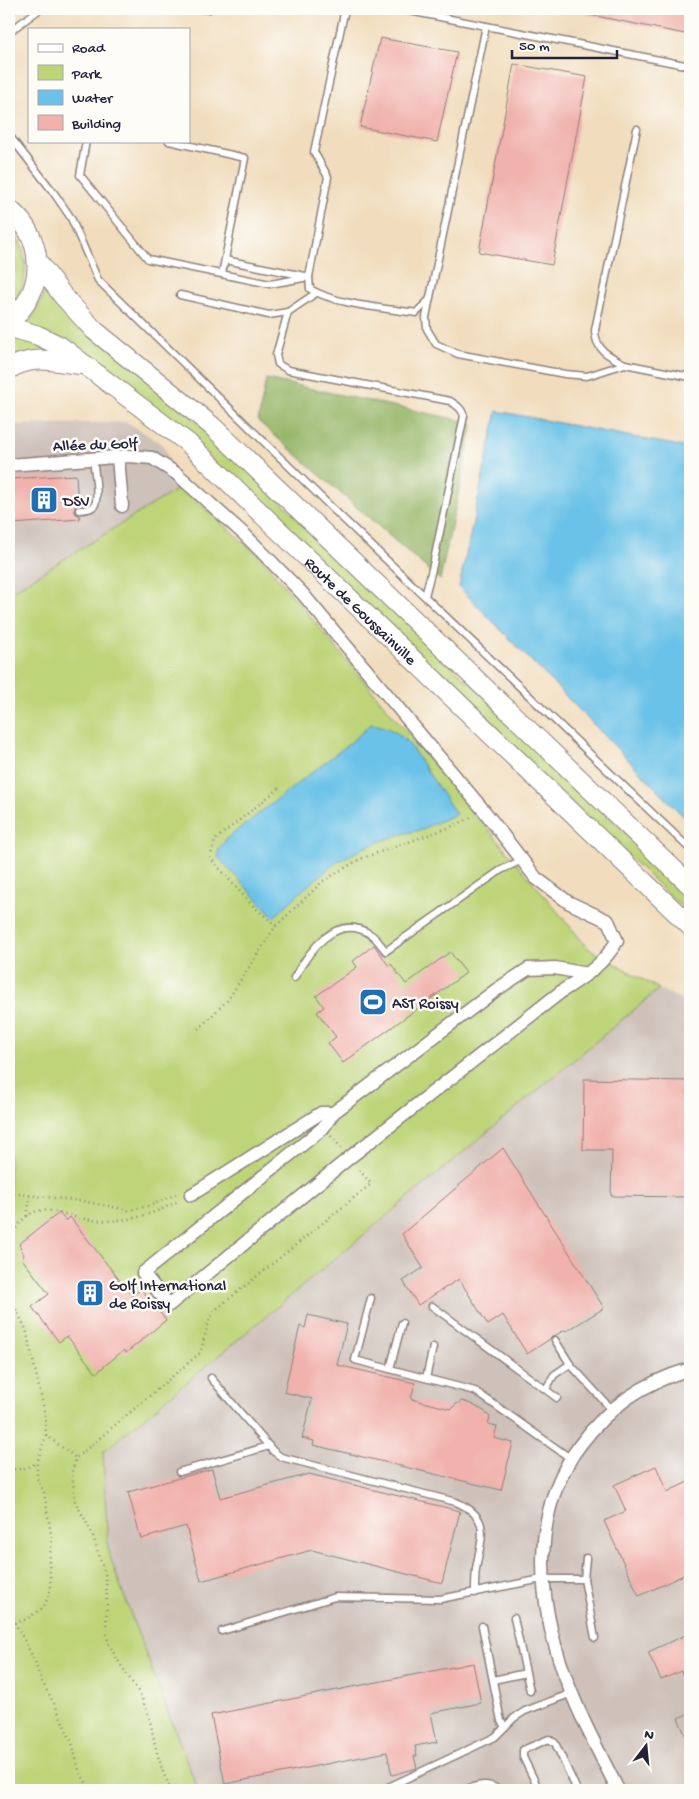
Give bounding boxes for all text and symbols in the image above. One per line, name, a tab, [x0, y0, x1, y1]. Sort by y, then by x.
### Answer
legend	[28, 28, 190, 142]
scale bar	[512, 28, 616, 60]
text: 50 m	[519, 38, 550, 56]
text: Road	[72, 40, 106, 58]
text: Park	[71, 66, 102, 84]
text: Water	[72, 90, 114, 108]
text: Building	[71, 116, 121, 134]
street label: Allée du Golf	[53, 435, 139, 457]
building icon: DSV	[29, 485, 59, 515]
place label: DSV	[62, 494, 90, 513]
street label: Route de Goussainville	[299, 554, 419, 671]
sports icon: AST Roissy	[358, 987, 388, 1017]
place label: AST Roissy	[392, 996, 459, 1015]
building icon: Golf International de Roissy	[75, 1278, 105, 1308]
place label: Golf International de Roissy	[109, 1278, 226, 1315]
north arrow	[622, 1722, 672, 1772]
text: N	[642, 1726, 656, 1745]

